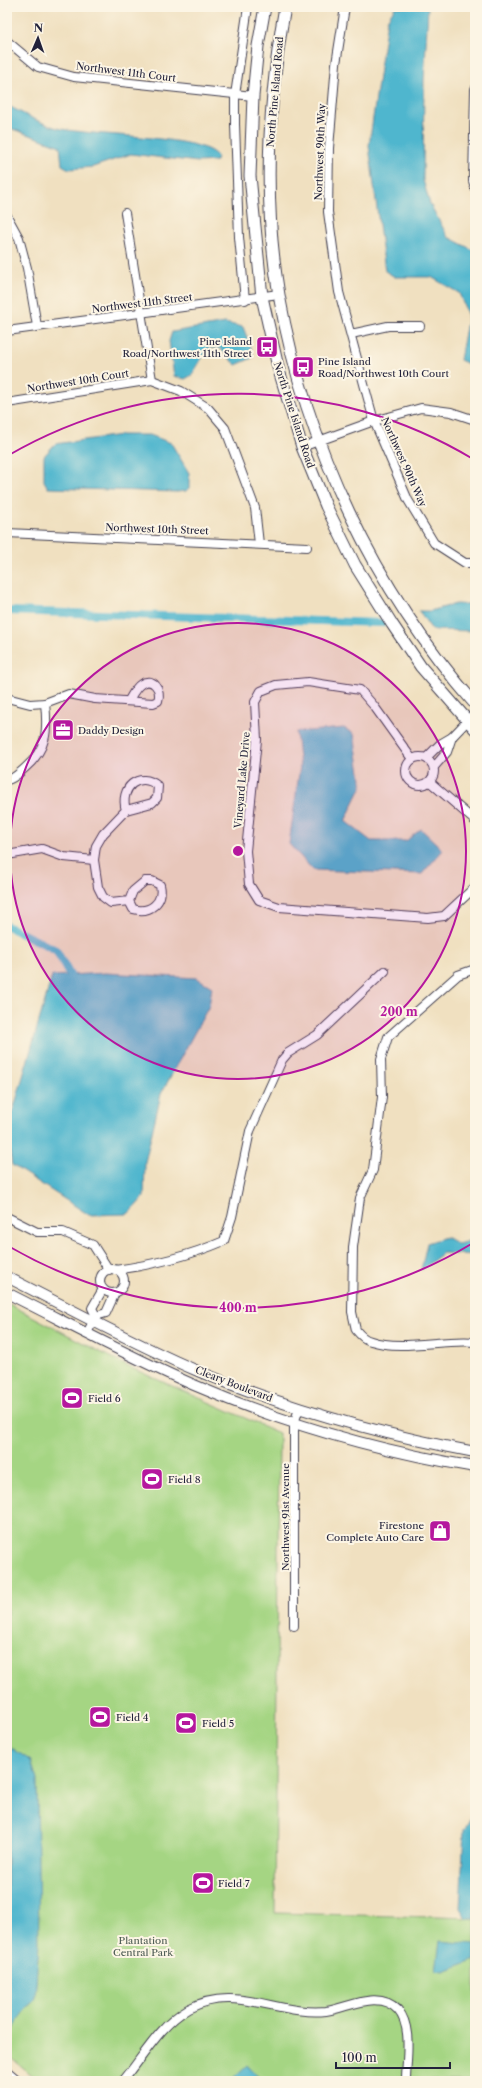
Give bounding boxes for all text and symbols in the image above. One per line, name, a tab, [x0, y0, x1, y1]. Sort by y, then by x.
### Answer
north arrow	[18, 18, 58, 58]
text: N	[33, 21, 44, 35]
street label: North Pine Island Road	[264, 36, 286, 148]
street label: Northwest 11th Court	[75, 59, 177, 85]
street label: Northwest 90th Way	[312, 103, 328, 201]
street label: Northwest 11th Street	[91, 290, 193, 316]
bus stop icon: Pine Island Road/Northwest 11th Street	[254, 334, 280, 360]
place label: Pine Island Road/Northwest 11th Street	[122, 335, 252, 360]
bus stop icon: Pine Island Road/Northwest 10th Court	[290, 354, 316, 380]
place label: Pine Island Road/Northwest 10th Court	[318, 355, 450, 380]
street label: North Pine Island Road	[271, 360, 317, 470]
street label: Northwest 10th Court	[26, 366, 130, 395]
street label: Northwest 90th Way	[378, 415, 430, 509]
street label: Northwest 10th Street	[105, 521, 209, 537]
office icon: Daddy Design	[50, 717, 76, 743]
place label: Daddy Design	[78, 724, 145, 737]
street label: Vineyard Lake Drive	[231, 731, 253, 830]
centre of rings	[231, 844, 245, 858]
text: 200 m	[380, 1004, 418, 1019]
text: 400 m	[219, 1300, 257, 1315]
street label: Cleary Boulevard	[193, 1363, 275, 1405]
sports icon: Field 6	[59, 1385, 85, 1411]
place label: Field 6	[88, 1392, 121, 1405]
street label: Northwest 91st Avenue	[279, 1463, 292, 1571]
sports icon: Field 8	[139, 1466, 165, 1492]
place label: Field 8	[168, 1473, 201, 1486]
shop icon: Firestone Complete Auto Care	[427, 1518, 453, 1544]
place label: Firestone Complete Auto Care	[326, 1519, 424, 1544]
sports icon: Field 4	[87, 1704, 113, 1730]
sports icon: Field 5	[173, 1710, 199, 1736]
place label: Field 4	[116, 1711, 149, 1724]
place label: Field 5	[202, 1717, 234, 1730]
sports icon: Field 7	[190, 1870, 216, 1896]
place label: Field 7	[218, 1877, 250, 1890]
park label: Plantation Central Park	[113, 1934, 174, 1959]
scale bar	[336, 2044, 450, 2070]
text: 100 m	[342, 2050, 377, 2065]

